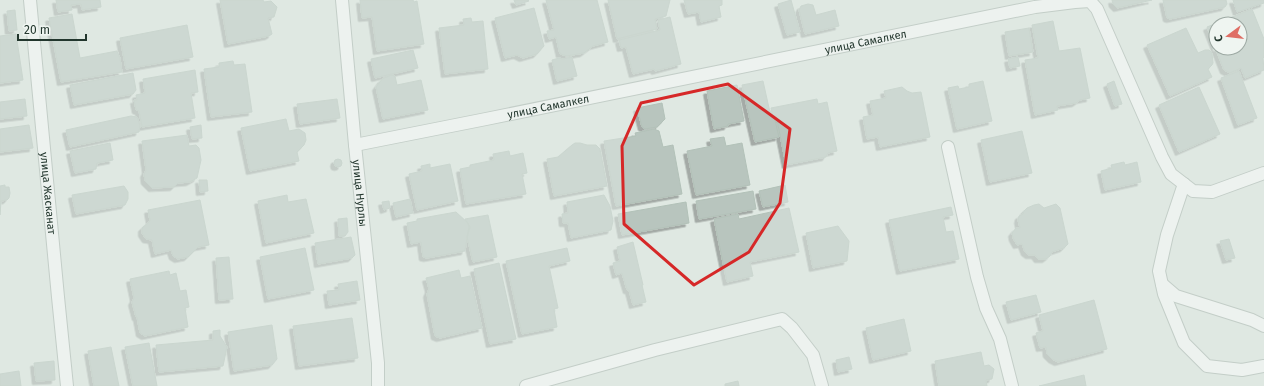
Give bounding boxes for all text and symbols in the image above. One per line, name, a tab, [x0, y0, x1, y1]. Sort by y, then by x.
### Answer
scale bar	[18, 16, 86, 42]
north arrow	[1208, 16, 1248, 56]
text: 20 m	[24, 23, 50, 37]
street label: улица Самалкел	[824, 27, 908, 57]
text: С	[1212, 33, 1226, 43]
street label: улица Самалкел	[506, 92, 590, 121]
street label: улица Жасканат	[37, 151, 58, 235]
street label: улица Нурлы	[350, 159, 370, 227]

